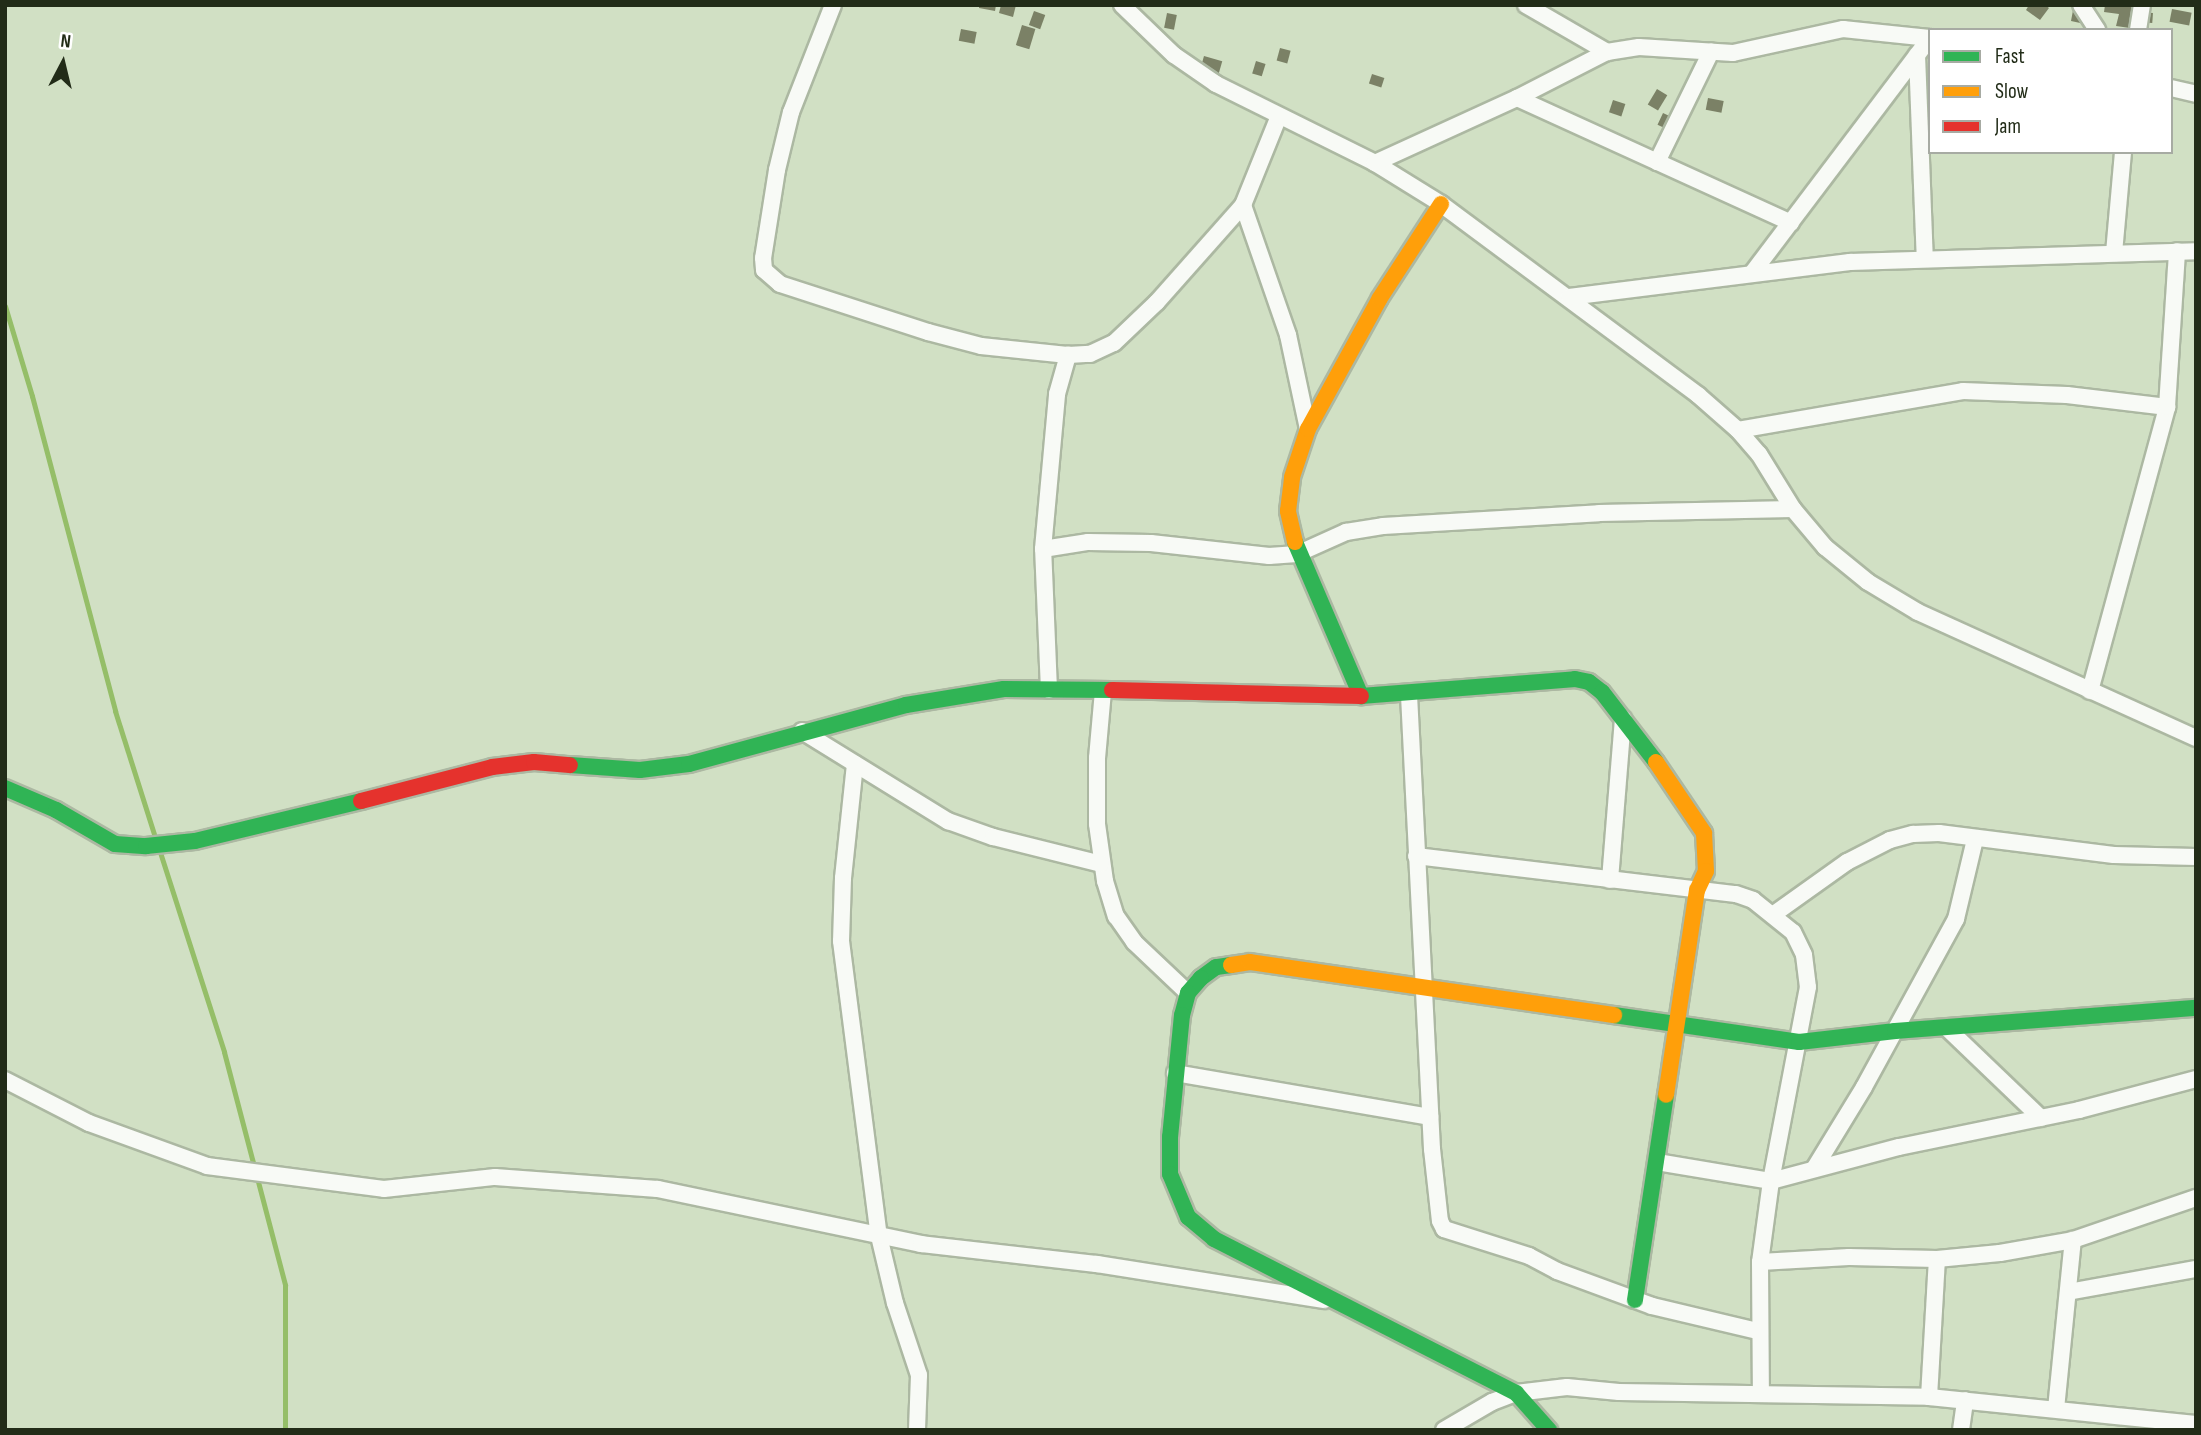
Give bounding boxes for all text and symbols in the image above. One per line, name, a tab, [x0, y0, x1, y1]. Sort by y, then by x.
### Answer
north arrow	[28, 28, 98, 98]
legend	[1928, 28, 2173, 154]
text: N	[59, 30, 72, 54]
text: Fast	[1995, 44, 2025, 69]
text: Slow	[1995, 79, 2028, 104]
text: Jam	[1995, 114, 2021, 139]

